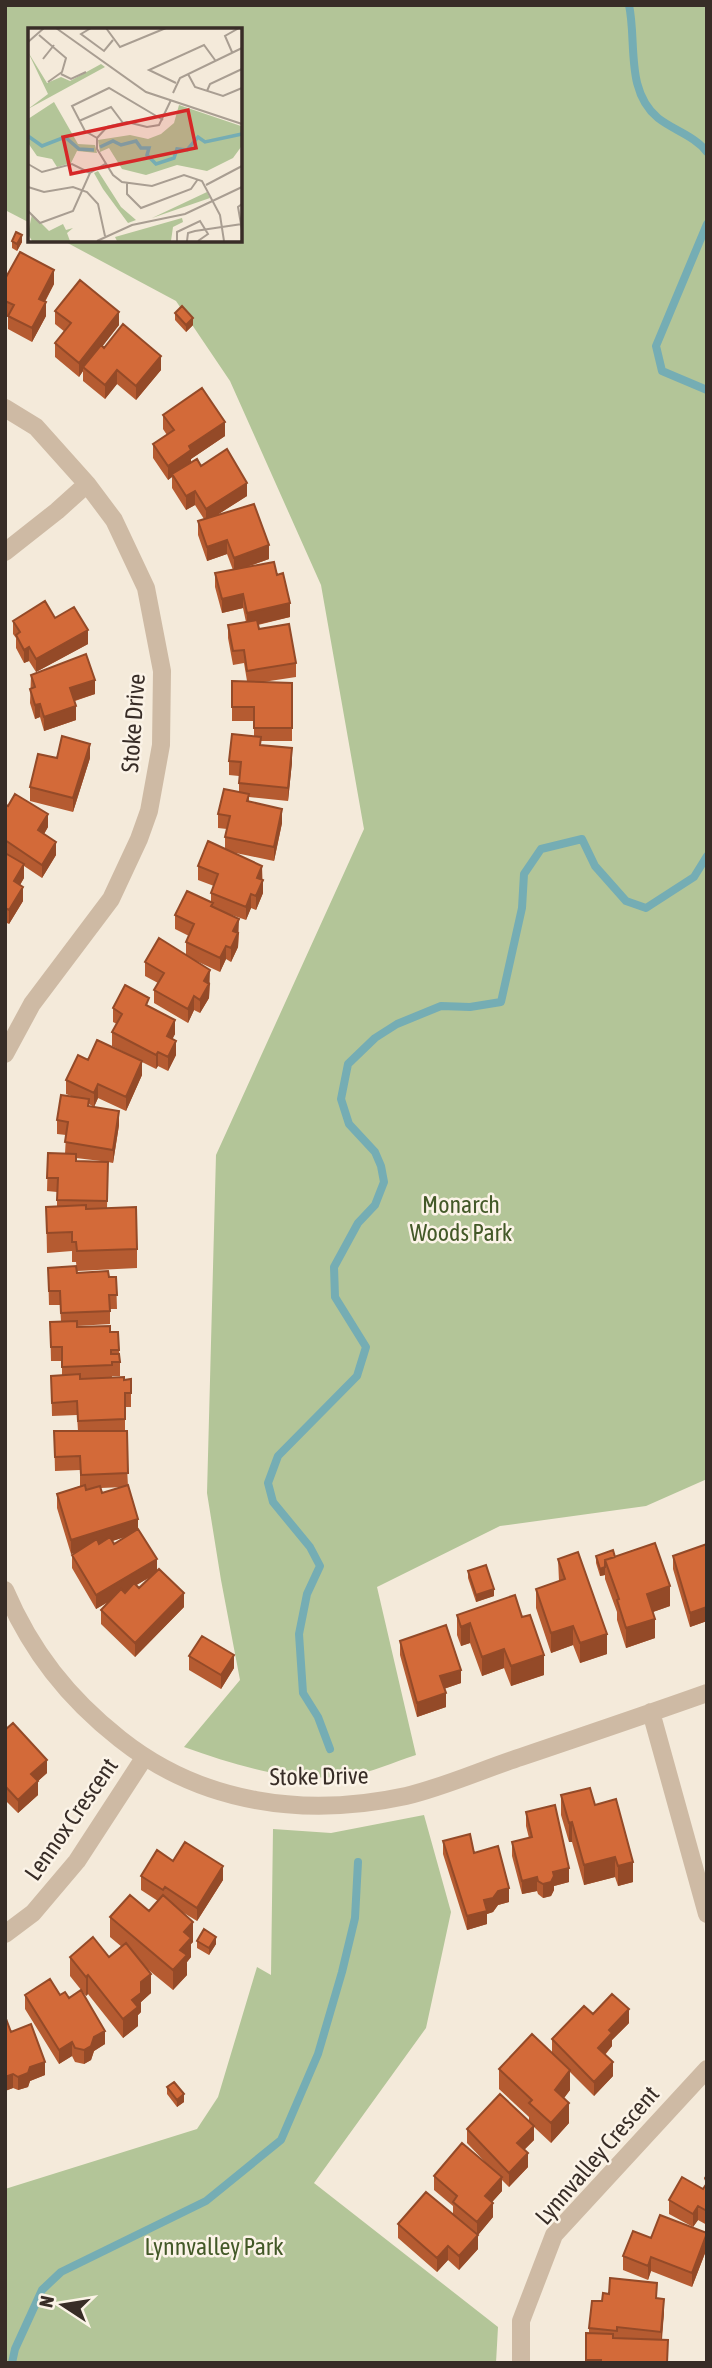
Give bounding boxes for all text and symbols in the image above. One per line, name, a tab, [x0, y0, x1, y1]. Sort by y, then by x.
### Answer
inset map	[28, 28, 242, 242]
street label: Stoke Drive	[116, 673, 150, 773]
park label: Monarch Woods Park	[410, 1191, 513, 1246]
street label: Lennox Crescent	[19, 1753, 123, 1885]
street label: Stoke Drive	[269, 1762, 369, 1790]
street label: Lynnvalley Crescent	[530, 2080, 664, 2230]
park label: Lynnvalley Park	[145, 2233, 284, 2260]
north arrow	[28, 2270, 98, 2340]
text: N	[34, 2294, 58, 2309]

